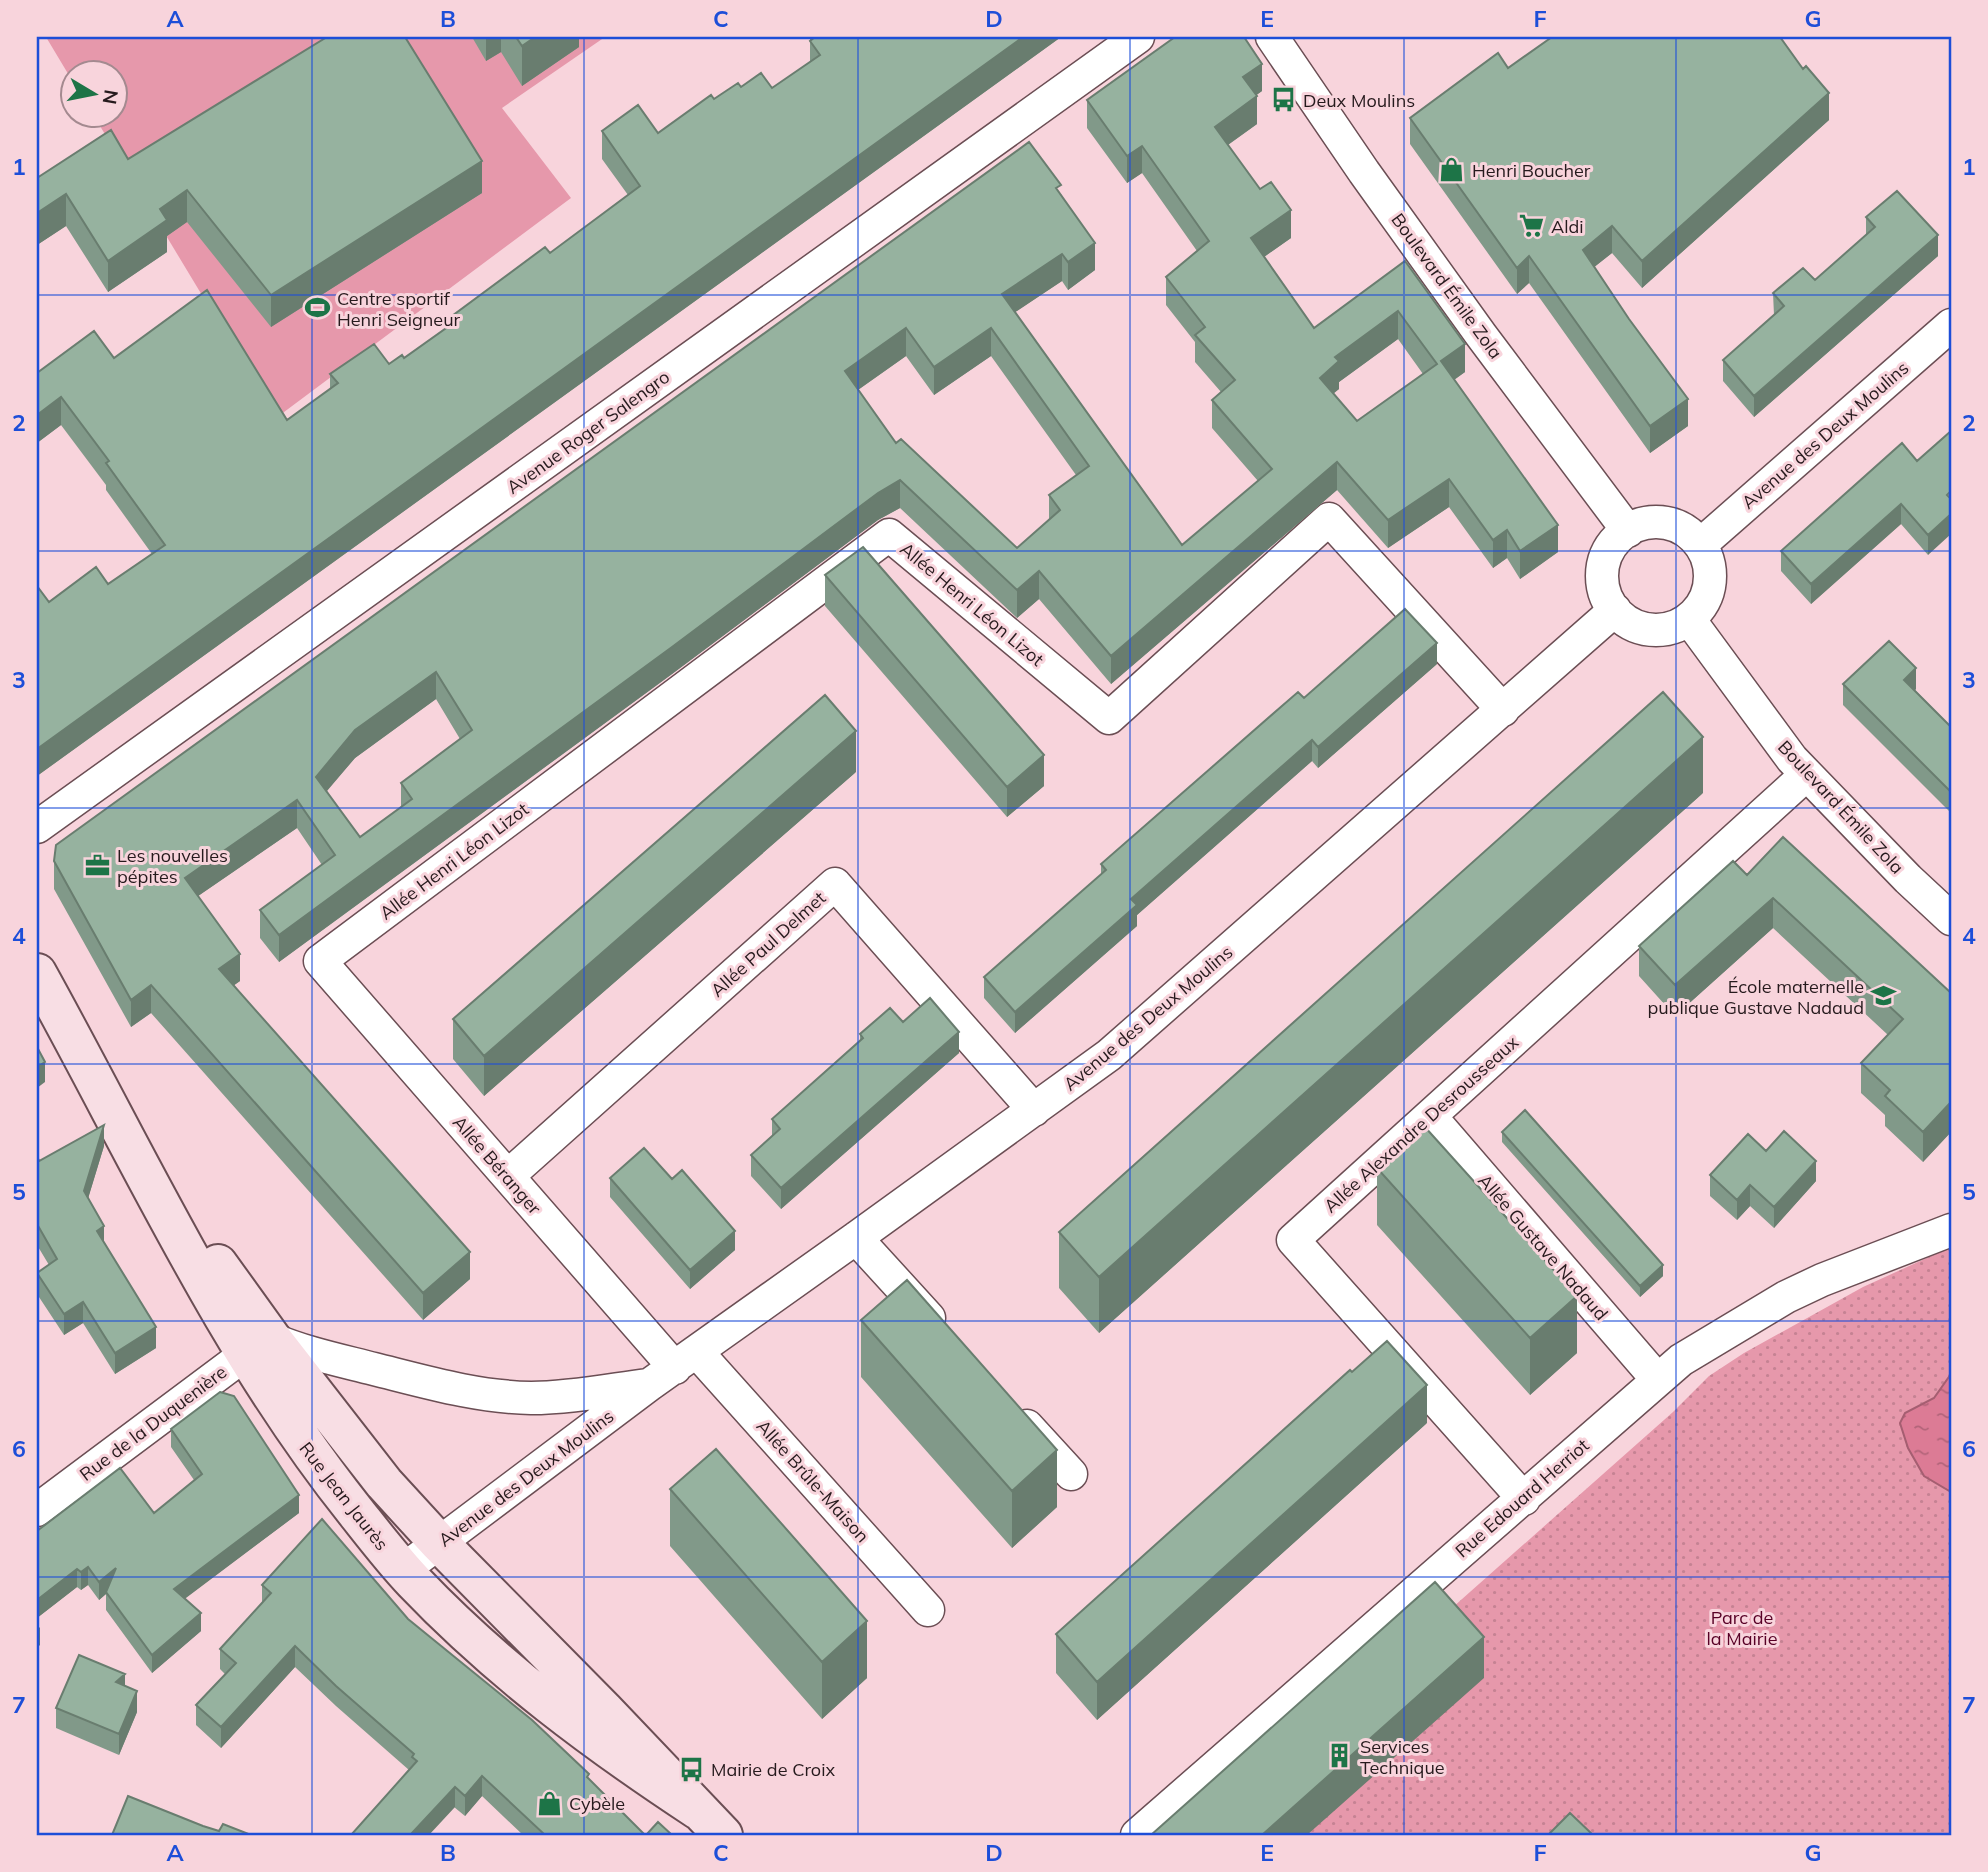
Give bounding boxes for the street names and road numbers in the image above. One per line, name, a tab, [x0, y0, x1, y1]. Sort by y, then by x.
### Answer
street label: Boulevard Émile Zola	[1386, 209, 1508, 363]
street label: Avenue des Deux Moulins	[1737, 356, 1913, 514]
street label: Avenue Roger Salengro	[502, 365, 674, 499]
street label: Allée Henri Léon Lizot	[895, 537, 1049, 671]
street label: Boulevard Émile Zola	[1773, 735, 1909, 879]
street label: Allée Henri Léon Lizot	[375, 797, 533, 925]
street label: Allée Paul Delmet	[706, 886, 830, 1002]
street label: Avenue des Deux Moulins	[1059, 940, 1237, 1095]
street label: Allée Alexandre Desrousseaux	[1319, 1030, 1523, 1217]
street label: Allée Béranger	[448, 1111, 546, 1219]
street label: Allée Gustave Nadaud	[1473, 1169, 1613, 1325]
street label: Rue de la Duquenière	[75, 1360, 231, 1486]
street label: Avenue des Deux Moulins	[434, 1404, 618, 1551]
street label: Allée Brûle-Maison	[752, 1415, 874, 1547]
street label: Rue Edouard Herriot	[1451, 1434, 1593, 1562]
street label: Rue Jean Jaurès	[295, 1437, 394, 1555]

